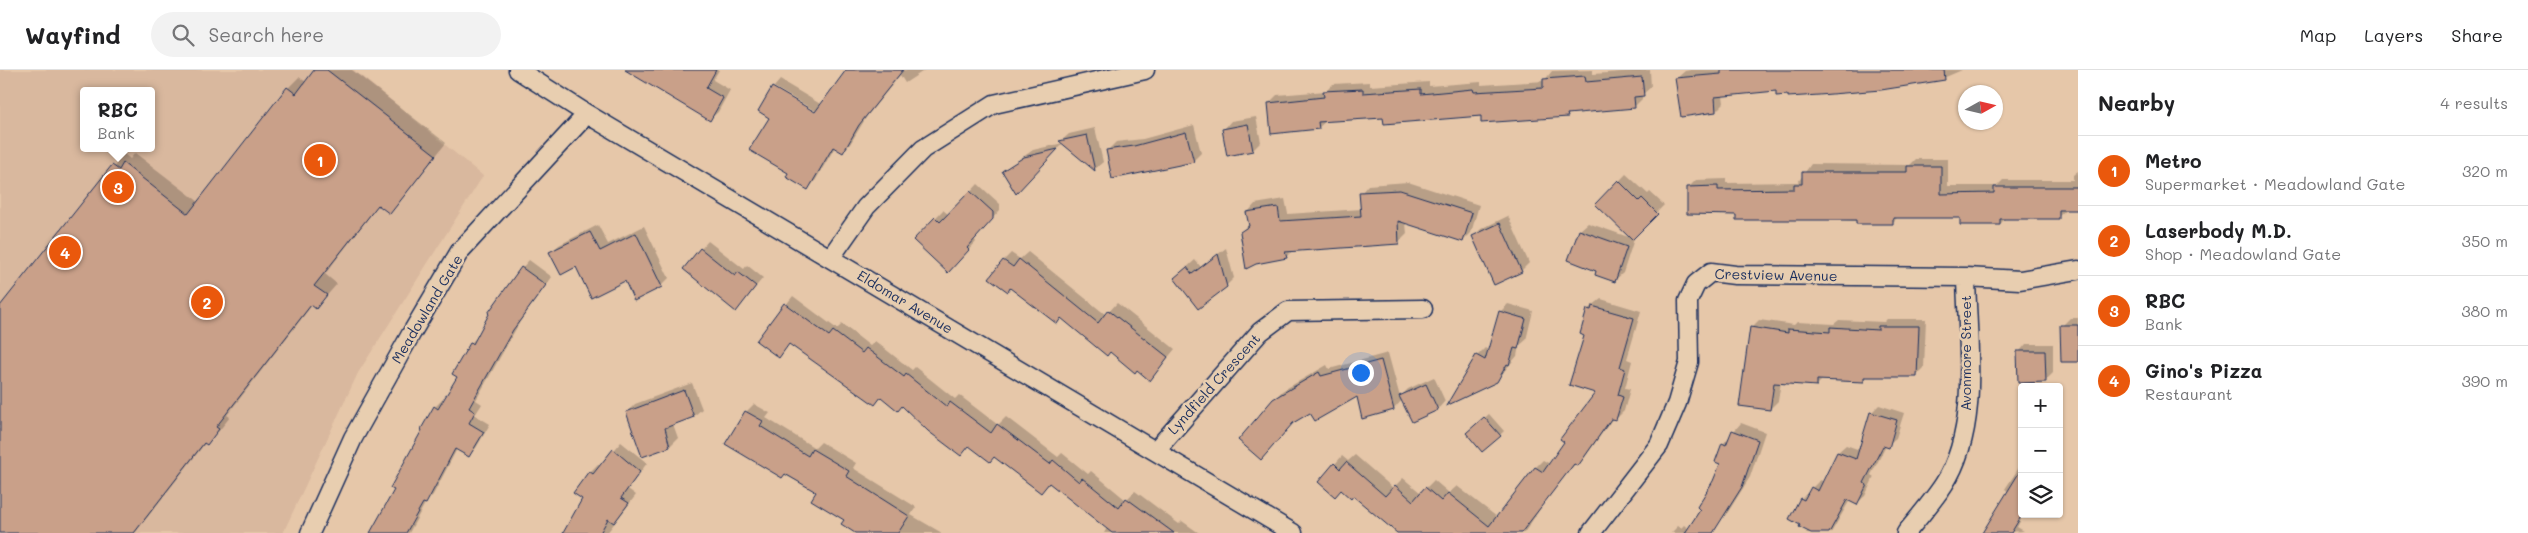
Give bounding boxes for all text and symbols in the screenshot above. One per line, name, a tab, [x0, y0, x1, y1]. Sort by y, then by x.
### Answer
search box	[151, 12, 501, 57]
text: Wayfind	[25, 19, 121, 50]
icon: search	[169, 21, 197, 49]
text: Search here	[209, 22, 324, 47]
text: Map	[2300, 23, 2336, 47]
text: Layers	[2364, 23, 2423, 47]
text: Share	[2451, 23, 2503, 47]
north arrow	[1958, 85, 2003, 130]
popup	[80, 87, 155, 152]
text: Nearby	[2098, 89, 2175, 116]
text: 4 results	[2440, 92, 2508, 113]
text: RBC	[97, 97, 138, 122]
text: Bank	[97, 122, 135, 143]
pin: 1	[304, 141, 336, 179]
text: Metro	[2145, 148, 2202, 173]
text: 1	[2110, 160, 2118, 181]
text: 320 m	[2462, 160, 2508, 181]
pin: 3	[102, 168, 134, 206]
text: Supermarket · Meadowland Gate	[2145, 173, 2406, 194]
text: Laserbody M.D.	[2145, 218, 2292, 243]
text: 2	[2110, 230, 2118, 251]
text: 350 m	[2462, 230, 2508, 251]
pin: 4	[49, 233, 81, 271]
text: Shop · Meadowland Gate	[2145, 243, 2341, 264]
street label: Meadowland Gate	[387, 251, 467, 367]
street label: Crestview Avenue	[1714, 264, 1838, 285]
street label: Eldomar Avenue	[854, 265, 957, 338]
pin: 2	[191, 283, 223, 321]
text: RBC	[2145, 288, 2185, 313]
street label: Avonmore Street	[1956, 295, 1975, 411]
text: 3	[2109, 300, 2119, 321]
text: 380 m	[2461, 300, 2508, 321]
text: Bank	[2145, 313, 2182, 334]
street label: Lyndfield Crescent	[1163, 329, 1264, 438]
text: Gino's Pizza	[2145, 358, 2263, 383]
your location	[1348, 360, 1374, 386]
text: 4	[2109, 370, 2119, 391]
text: 390 m	[2461, 370, 2508, 391]
map controls	[2018, 383, 2063, 518]
button: +	[2018, 383, 2063, 428]
text: Restaurant	[2145, 383, 2233, 404]
button: −	[2018, 428, 2063, 473]
button: layers	[2018, 473, 2063, 518]

